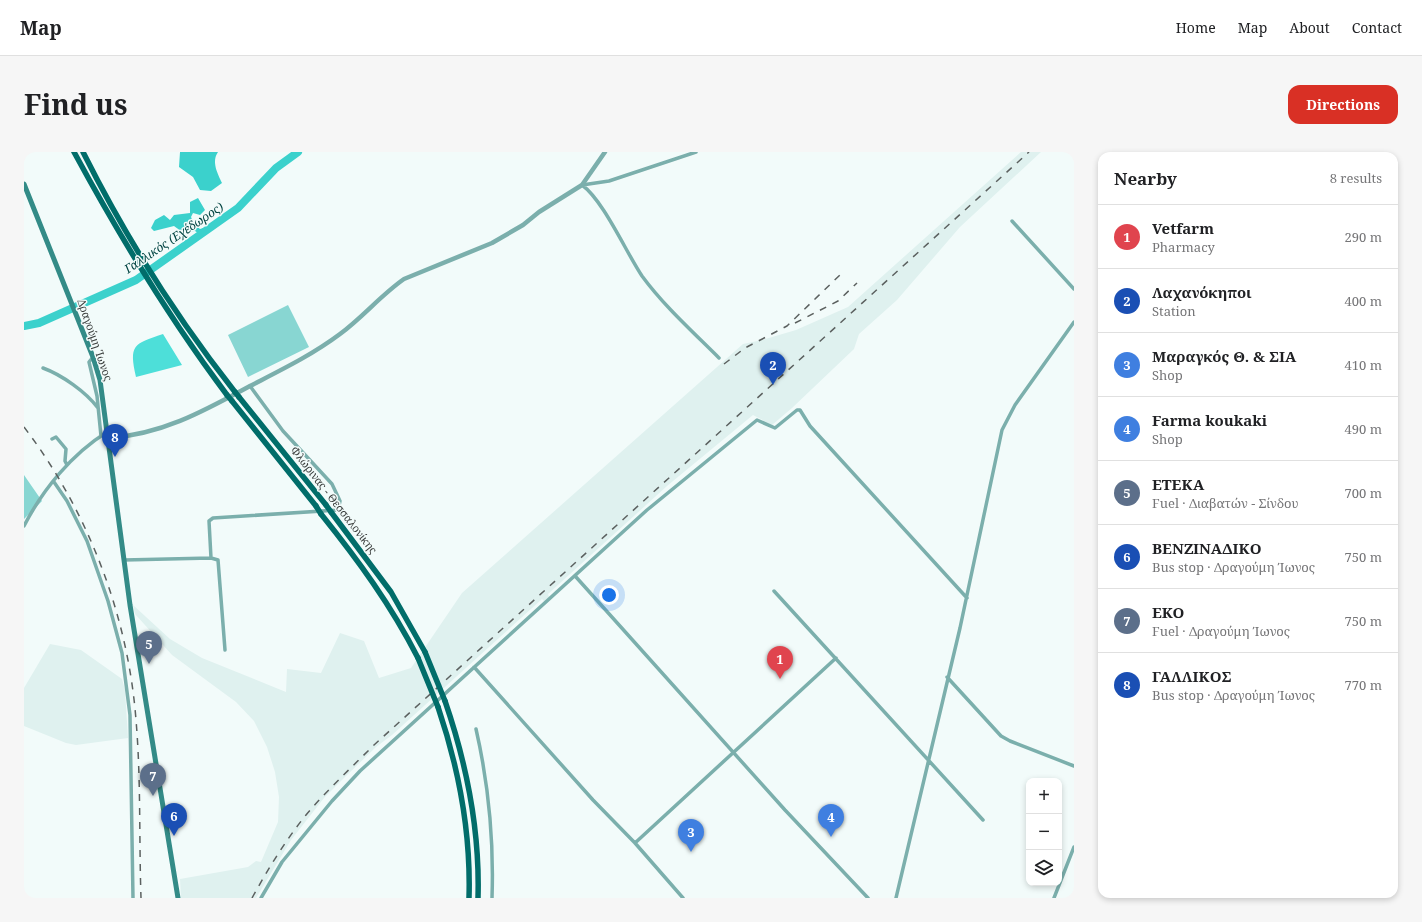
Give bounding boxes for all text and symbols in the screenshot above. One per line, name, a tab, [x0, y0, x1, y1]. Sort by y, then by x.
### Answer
text: Map	[20, 15, 62, 41]
text: Home	[1176, 18, 1216, 37]
text: Map	[1238, 18, 1267, 37]
text: About	[1289, 18, 1330, 37]
text: Contact	[1352, 18, 1402, 37]
text: Find us	[24, 85, 128, 123]
button: Directions	[1288, 85, 1398, 124]
text: Nearby	[1114, 167, 1177, 190]
text: 8 results	[1330, 169, 1382, 187]
water label: Γαλλικός (Εχέδωρος)	[120, 198, 227, 278]
text: Vetfarm	[1152, 218, 1214, 238]
text: 1	[1123, 228, 1131, 246]
text: 290 m	[1345, 228, 1382, 246]
text: Pharmacy	[1152, 238, 1215, 256]
text: Λαχανόκηποι	[1152, 282, 1251, 302]
text: 2	[1123, 292, 1131, 310]
text: 400 m	[1345, 292, 1382, 310]
street label: Δραγούμη Ίωνος	[74, 297, 116, 383]
text: Station	[1152, 302, 1196, 320]
text: Μαραγκός Θ. & ΣΙΑ	[1152, 346, 1296, 366]
pin: 2	[760, 352, 786, 385]
text: 3	[1123, 356, 1131, 374]
text: 410 m	[1345, 356, 1382, 374]
text: Shop	[1152, 366, 1183, 384]
text: Farma koukaki	[1152, 410, 1267, 430]
text: 4	[1123, 420, 1131, 438]
text: 490 m	[1345, 420, 1382, 438]
pin: 8	[102, 424, 128, 457]
text: Shop	[1152, 430, 1183, 448]
street label: Φλώρινας - Θεσσαλονίκης	[288, 443, 381, 556]
text: ΕΤΕΚΑ	[1152, 474, 1204, 494]
text: 5	[1123, 484, 1131, 502]
text: 700 m	[1345, 484, 1382, 502]
text: Fuel · Διαβατών - Σίνδου	[1152, 494, 1298, 512]
text: ΒΕΝΖΙΝΑΔΙΚΟ	[1152, 538, 1261, 558]
text: 6	[1123, 548, 1131, 566]
text: 750 m	[1345, 548, 1382, 566]
text: Bus stop · Δραγούμη Ίωνος	[1152, 558, 1315, 576]
your location	[599, 585, 619, 605]
text: EKO	[1152, 602, 1184, 622]
text: 7	[1123, 612, 1131, 630]
text: 750 m	[1345, 612, 1382, 630]
text: Fuel · Δραγούμη Ίωνος	[1152, 622, 1290, 640]
pin: 5	[136, 631, 162, 664]
pin: 1	[767, 646, 793, 679]
text: ΓΑΛΛΙΚΟΣ	[1152, 666, 1231, 686]
text: 8	[1123, 676, 1131, 694]
text: 770 m	[1345, 676, 1382, 694]
text: Bus stop · Δραγούμη Ίωνος	[1152, 686, 1315, 704]
pin: 7	[140, 763, 166, 796]
map controls	[1026, 778, 1062, 886]
button: +	[1026, 778, 1062, 814]
pin: 6	[161, 803, 187, 836]
pin: 4	[818, 804, 844, 837]
button: −	[1026, 814, 1062, 850]
pin: 3	[678, 819, 704, 852]
button: layers	[1026, 850, 1062, 886]

